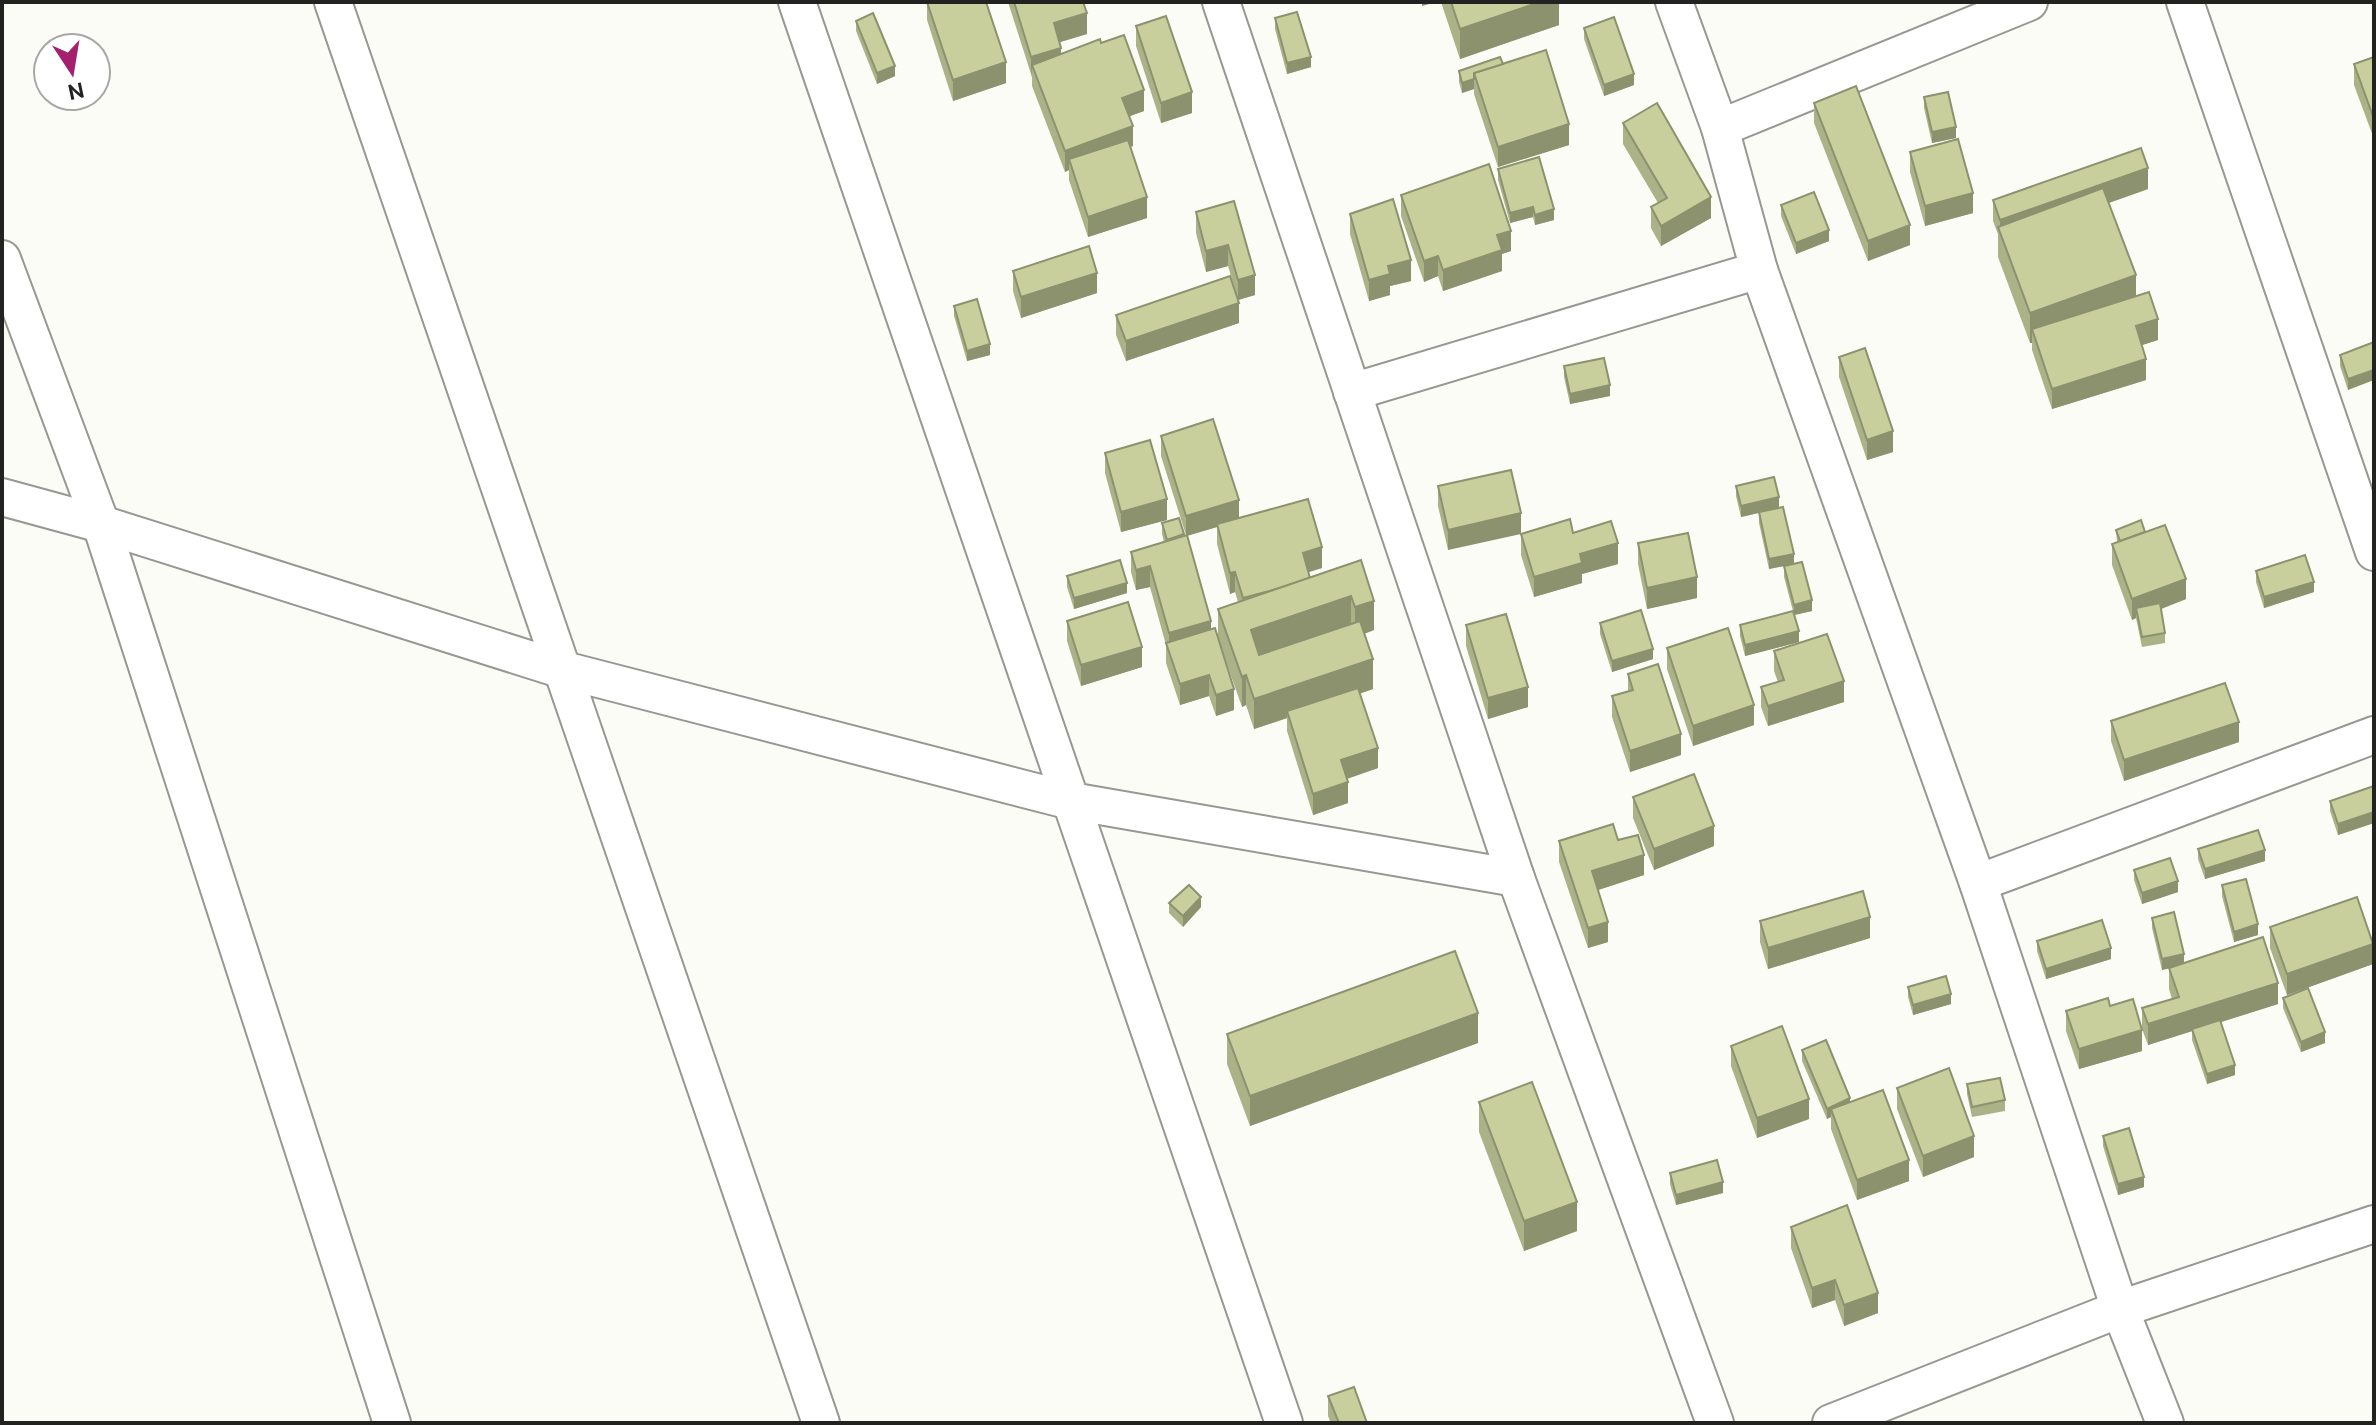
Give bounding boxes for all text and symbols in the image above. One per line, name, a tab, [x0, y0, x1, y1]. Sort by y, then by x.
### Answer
north arrow	[32, 32, 112, 112]
text: N	[66, 78, 87, 106]

